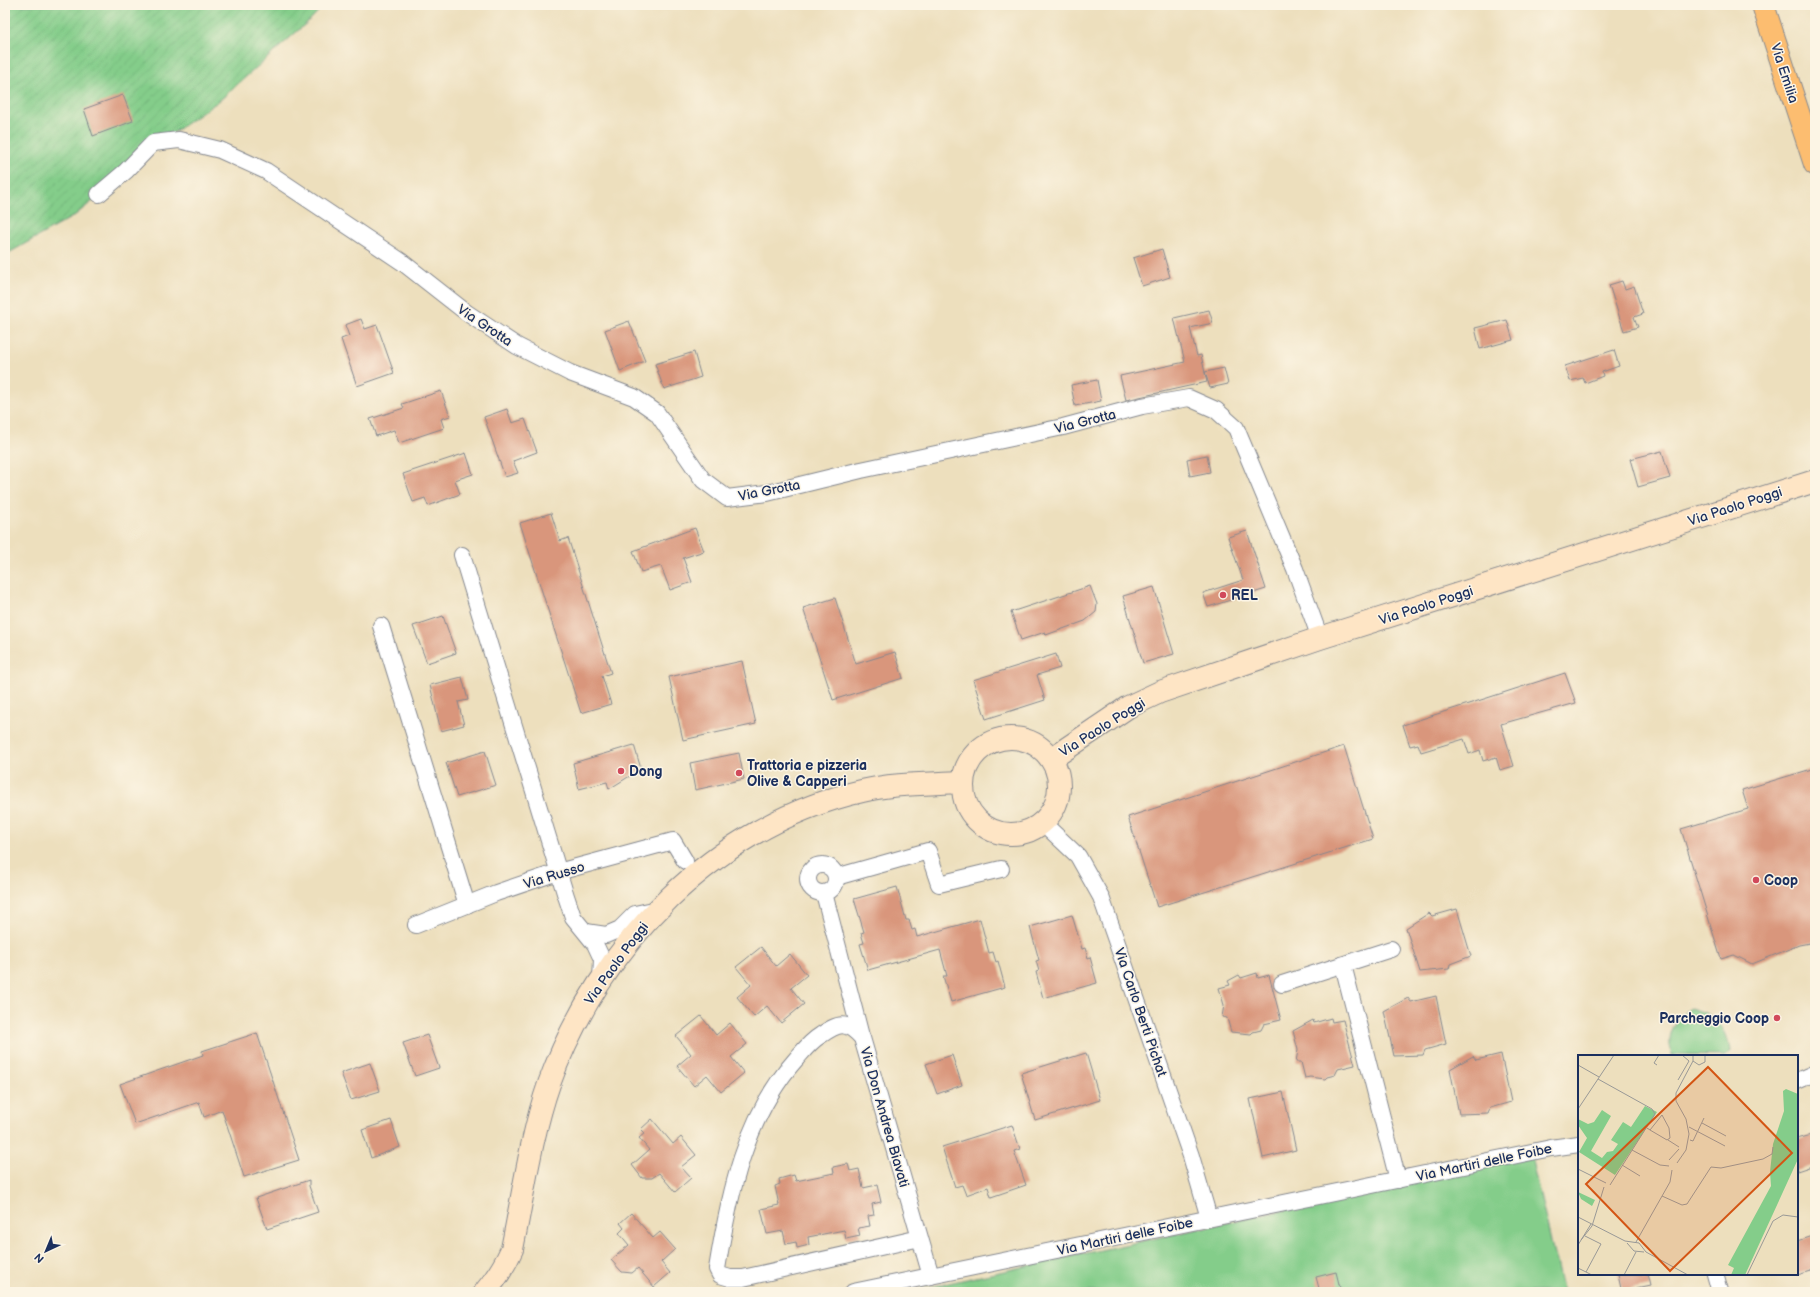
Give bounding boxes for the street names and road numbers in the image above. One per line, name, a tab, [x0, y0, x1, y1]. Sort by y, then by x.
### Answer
street label: Via Emilia	[1767, 41, 1802, 105]
street label: Via Grotta	[454, 301, 516, 350]
street label: Via Grotta	[1053, 406, 1118, 437]
street label: Via Grotta	[737, 476, 802, 505]
street label: Via Paolo Poggi	[1686, 483, 1784, 530]
street label: Via Paolo Poggi	[1377, 582, 1475, 629]
street label: Via Paolo Poggi	[1056, 694, 1148, 761]
street label: Via Russo	[521, 858, 587, 893]
street label: Via Paolo Poggi	[581, 919, 652, 1008]
street label: Via Carlo Berti Pichat	[1110, 945, 1171, 1080]
street label: Via Don Andrea Biavati	[856, 1045, 913, 1189]
street label: Via Martiri delle Foibe	[1415, 1140, 1554, 1185]
street label: Via Martiri delle Foibe	[1056, 1214, 1195, 1259]

